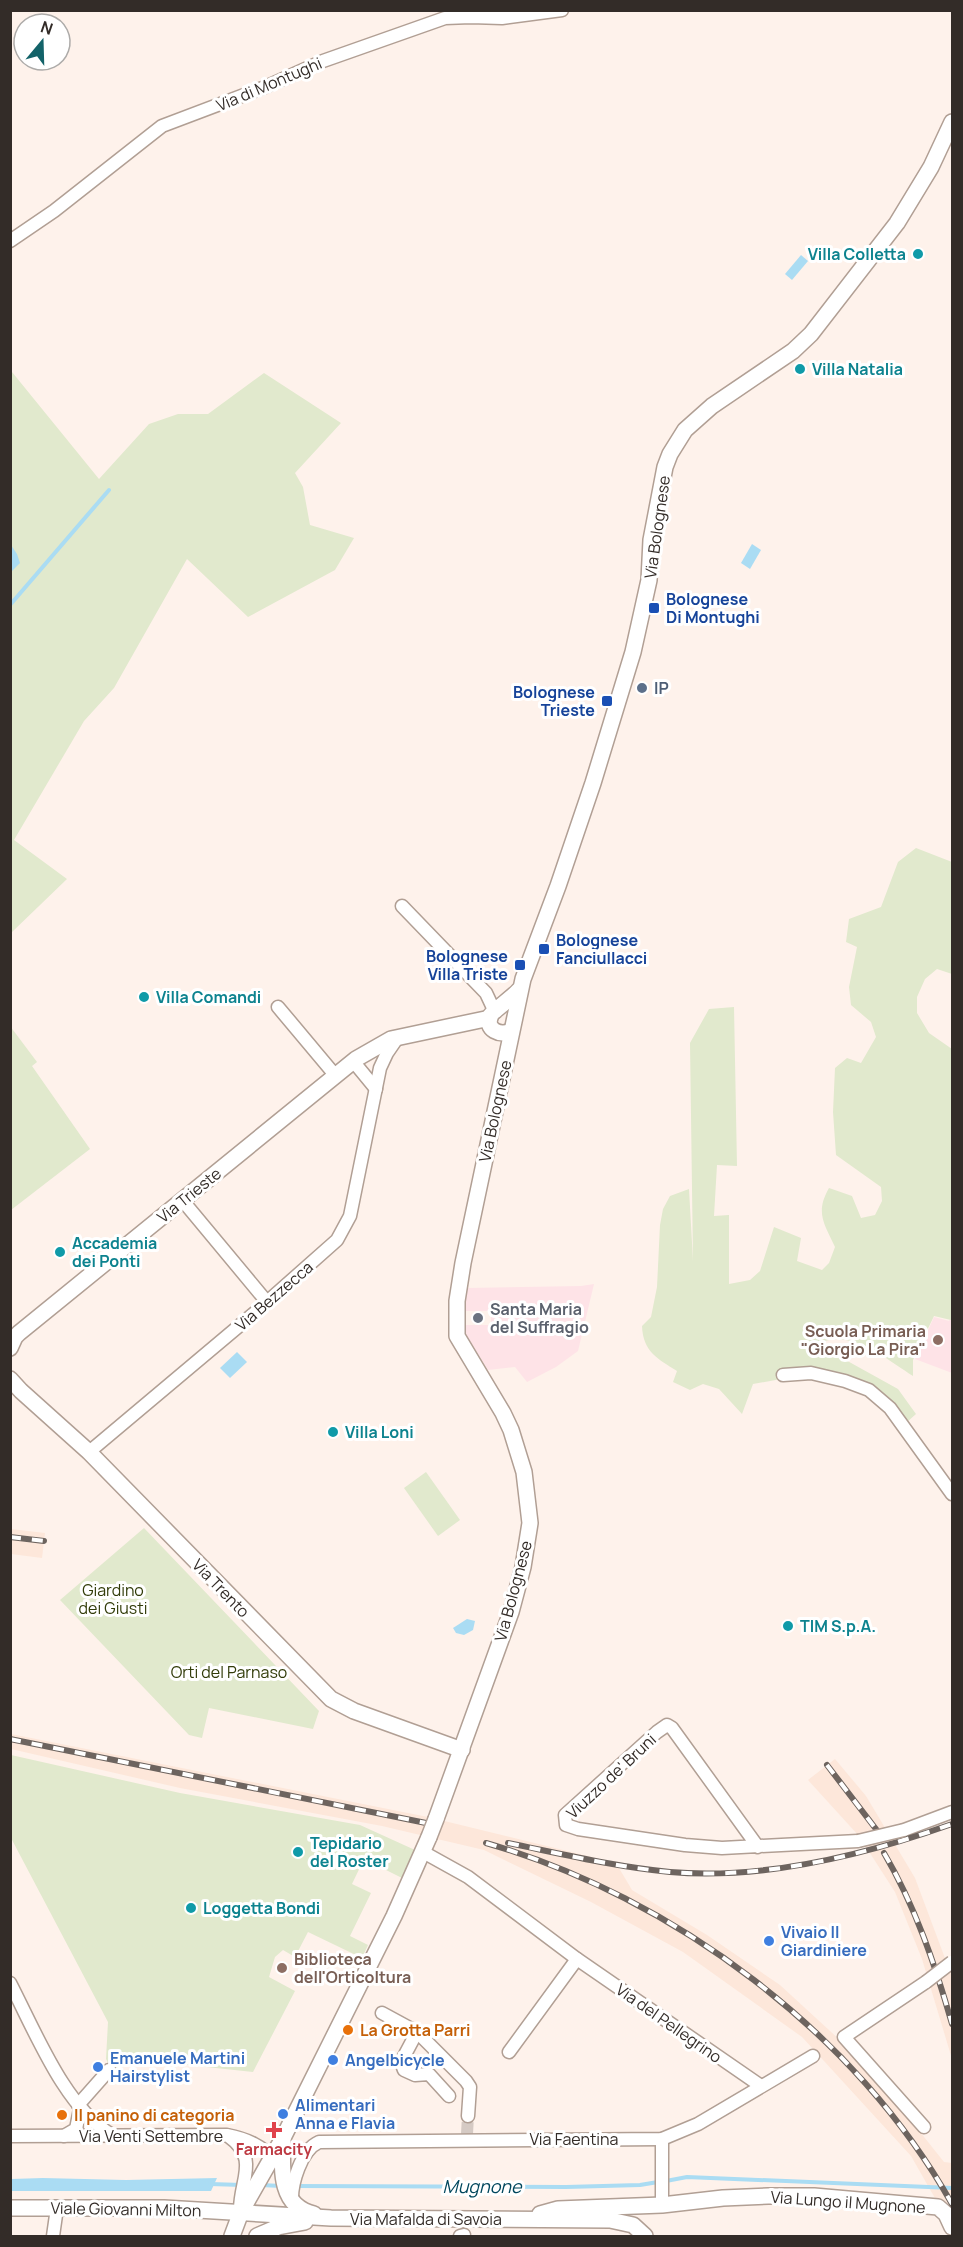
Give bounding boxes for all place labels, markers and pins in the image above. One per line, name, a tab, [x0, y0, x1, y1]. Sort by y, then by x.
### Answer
place label: Villa Colletta	[808, 243, 906, 265]
marker: Villa Colletta	[911, 247, 925, 261]
place label: Villa Natalia	[812, 358, 903, 380]
marker: Villa Natalia	[793, 362, 807, 376]
place label: Bolognese Di Montughi	[666, 588, 760, 628]
marker: Bolognese Di Montughi	[647, 601, 661, 615]
place label: IP	[654, 677, 669, 699]
place label: Bolognese Trieste	[513, 681, 595, 721]
marker: IP	[635, 681, 649, 695]
marker: Bolognese Trieste	[600, 694, 614, 708]
place label: Bolognese Fanciullacci	[556, 929, 647, 969]
marker: Bolognese Fanciullacci	[537, 942, 551, 956]
place label: Bolognese Villa Triste	[426, 945, 508, 985]
marker: Bolognese Villa Triste	[513, 958, 527, 972]
place label: Villa Comandi	[156, 986, 261, 1008]
marker: Villa Comandi	[137, 990, 151, 1004]
place label: Accademia dei Ponti	[72, 1232, 157, 1272]
marker: Accademia dei Ponti	[53, 1245, 67, 1259]
place label: Santa Maria del Suffragio	[490, 1298, 589, 1338]
marker: Santa Maria del Suffragio	[471, 1311, 485, 1325]
place label: Scuola Primaria "Giorgio La Pira"	[801, 1320, 926, 1360]
marker: Scuola Primaria "Giorgio La Pira"	[931, 1333, 945, 1347]
place label: Villa Loni	[345, 1421, 414, 1443]
marker: Villa Loni	[326, 1425, 340, 1439]
place label: TIM S.p.A.	[800, 1615, 876, 1637]
marker: TIM S.p.A.	[781, 1619, 795, 1633]
place label: Tepidario del Roster	[310, 1832, 389, 1872]
marker: Tepidario del Roster	[291, 1845, 305, 1859]
place label: Loggetta Bondi	[203, 1897, 320, 1919]
marker: Loggetta Bondi	[184, 1901, 198, 1915]
place label: Vivaio Il Giardiniere	[781, 1921, 867, 1961]
marker: Vivaio Il Giardiniere	[762, 1934, 776, 1948]
place label: Biblioteca dell'Orticoltura	[294, 1948, 411, 1988]
marker: Biblioteca dell'Orticoltura	[275, 1961, 289, 1975]
place label: La Grotta Parri	[360, 2019, 471, 2041]
marker: La Grotta Parri	[341, 2023, 355, 2037]
place label: Emanuele Martini Hairstylist	[110, 2047, 245, 2087]
place label: Angelbicycle	[345, 2049, 445, 2071]
marker: Angelbicycle	[326, 2053, 340, 2067]
marker: Emanuele Martini Hairstylist	[91, 2060, 105, 2074]
place label: Alimentari Anna e Flavia	[295, 2094, 395, 2134]
place label: Il panino di categoria	[74, 2104, 235, 2126]
marker: Alimentari Anna e Flavia	[276, 2107, 290, 2121]
marker: Il panino di categoria	[55, 2108, 69, 2122]
marker: Farmacity	[267, 2123, 281, 2137]
place label: Farmacity	[236, 2138, 312, 2160]

